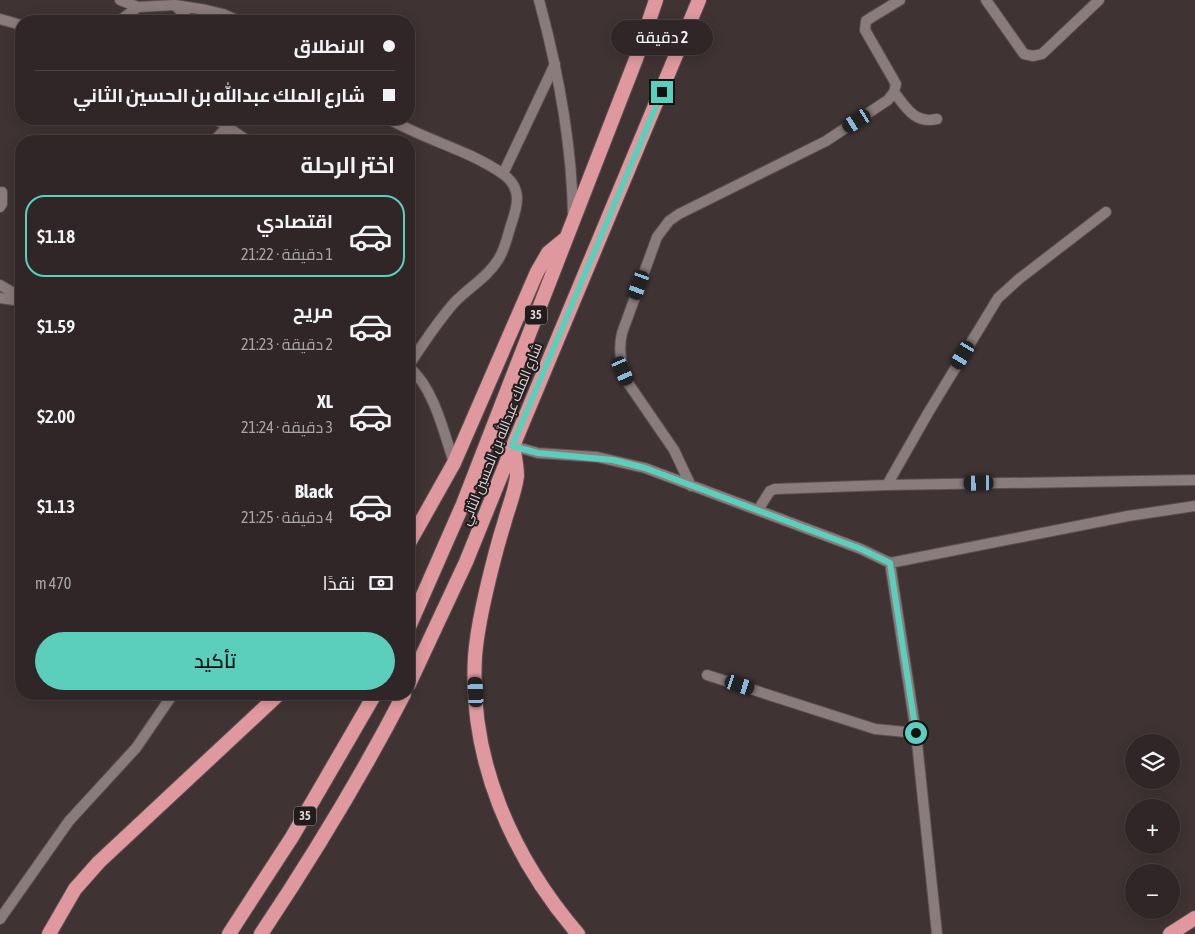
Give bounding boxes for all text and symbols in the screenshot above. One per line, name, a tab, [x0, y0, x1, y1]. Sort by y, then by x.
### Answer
callout: 2 دقيقة	[611, 19, 713, 54]
text: 2 دقيقة	[636, 28, 688, 46]
text: الانطلاق	[294, 35, 365, 57]
route end	[651, 81, 673, 103]
text: شارع الملك عبدالله بن الحسين الثاني	[73, 84, 365, 106]
car	[840, 107, 873, 135]
text: اختر الرحلة	[301, 152, 395, 178]
text: اقتصادي	[257, 210, 333, 232]
icon: car	[348, 214, 393, 259]
text: $1.18	[37, 225, 75, 247]
text: 1 دقيقة · 21:22	[241, 245, 333, 263]
car	[626, 268, 651, 302]
text: مريح	[293, 300, 333, 322]
icon: car	[348, 304, 393, 349]
road number: 35	[525, 306, 547, 324]
text: $1.59	[37, 315, 75, 337]
text: 2 دقيقة · 21:23	[241, 335, 333, 353]
car	[948, 338, 977, 372]
street label: شارع الملك عبدالله بن الحسين الثاني	[456, 340, 549, 529]
car	[610, 354, 635, 388]
text: XL	[317, 390, 333, 412]
icon: car	[348, 394, 393, 439]
text: $2.00	[37, 405, 75, 427]
text: 3 دقيقة · 21:24	[241, 418, 333, 436]
car	[963, 475, 994, 491]
text: Black	[295, 480, 333, 502]
icon: car	[348, 484, 393, 529]
text: $1.13	[37, 495, 75, 517]
text: 4 دقيقة · 21:25	[241, 508, 333, 526]
icon: cash	[367, 569, 395, 597]
text: نقدًا	[323, 572, 355, 594]
text: 470 m	[35, 574, 71, 592]
button: تأكيد	[35, 632, 395, 690]
car	[723, 673, 756, 697]
car	[467, 677, 484, 707]
route start	[905, 722, 927, 744]
map controls	[1125, 734, 1180, 919]
button: layers	[1125, 734, 1180, 789]
button: +	[1125, 799, 1180, 854]
road number: 35	[294, 806, 316, 826]
button: −	[1125, 864, 1180, 919]

